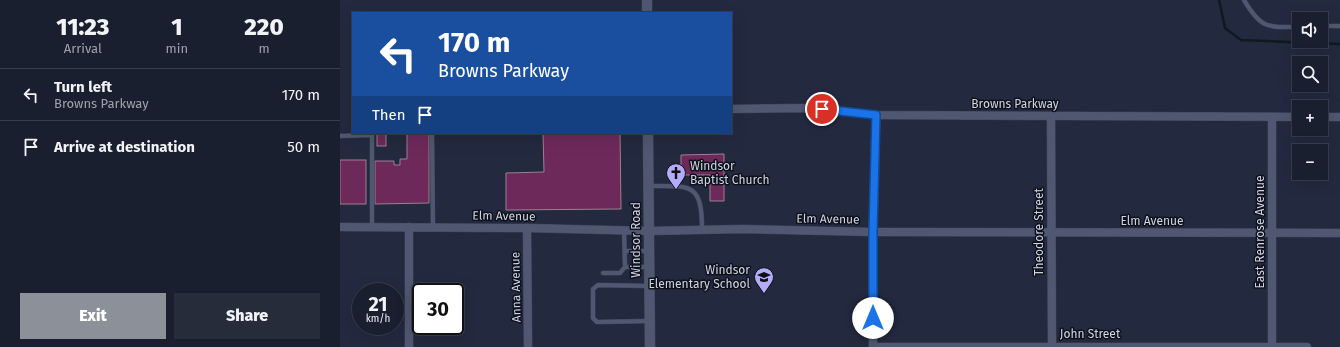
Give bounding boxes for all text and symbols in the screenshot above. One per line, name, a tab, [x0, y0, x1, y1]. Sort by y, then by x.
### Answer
map controls	[1292, 12, 1328, 180]
button: sound	[1292, 12, 1328, 48]
text: 11:23	[56, 13, 109, 41]
text: 1	[171, 13, 183, 41]
text: 220	[244, 13, 284, 41]
text: 170 m	[438, 26, 510, 59]
icon: left	[372, 28, 424, 80]
text: Arrival	[64, 41, 102, 56]
text: min	[166, 41, 188, 56]
text: m	[258, 41, 270, 56]
button: search	[1292, 56, 1328, 92]
text: Browns Parkway	[438, 60, 569, 82]
text: Turn left	[54, 78, 112, 96]
icon: left	[20, 84, 42, 106]
text: 170 m	[282, 86, 320, 104]
pin	[805, 92, 839, 126]
text: Browns Parkway	[54, 96, 149, 111]
street label: Browns Parkway	[971, 97, 1059, 111]
icon: arrive	[811, 98, 833, 120]
button: +	[1292, 100, 1328, 136]
icon: arrive	[414, 104, 436, 126]
text: Then	[372, 106, 406, 124]
icon: arrive	[20, 136, 42, 158]
text: Arrive at destination	[54, 138, 195, 156]
text: 50 m	[287, 138, 320, 156]
button: −	[1292, 144, 1328, 180]
place label: Windsor Baptist Church	[690, 159, 769, 187]
church icon: Windsor Baptist Church	[665, 162, 687, 190]
street label: East Renrose Avenue	[1253, 176, 1267, 288]
street label: Theodore Street	[1032, 188, 1046, 276]
street label: Windsor Road	[629, 202, 643, 278]
street label: Elm Avenue	[472, 208, 536, 224]
street label: Elm Avenue	[796, 211, 860, 227]
street label: Elm Avenue	[1120, 214, 1184, 228]
street label: Anna Avenue	[508, 252, 524, 322]
place label: Windsor Elementary School	[648, 263, 750, 291]
school or university icon: Windsor Elementary School	[753, 266, 775, 294]
speed limit sign: 30	[412, 283, 464, 335]
text: 21	[368, 292, 388, 316]
button: Exit	[20, 293, 166, 339]
button: Share	[174, 293, 320, 339]
position arrow	[852, 297, 894, 339]
text: km/h	[366, 313, 390, 325]
street label: John Street	[1060, 327, 1121, 341]

